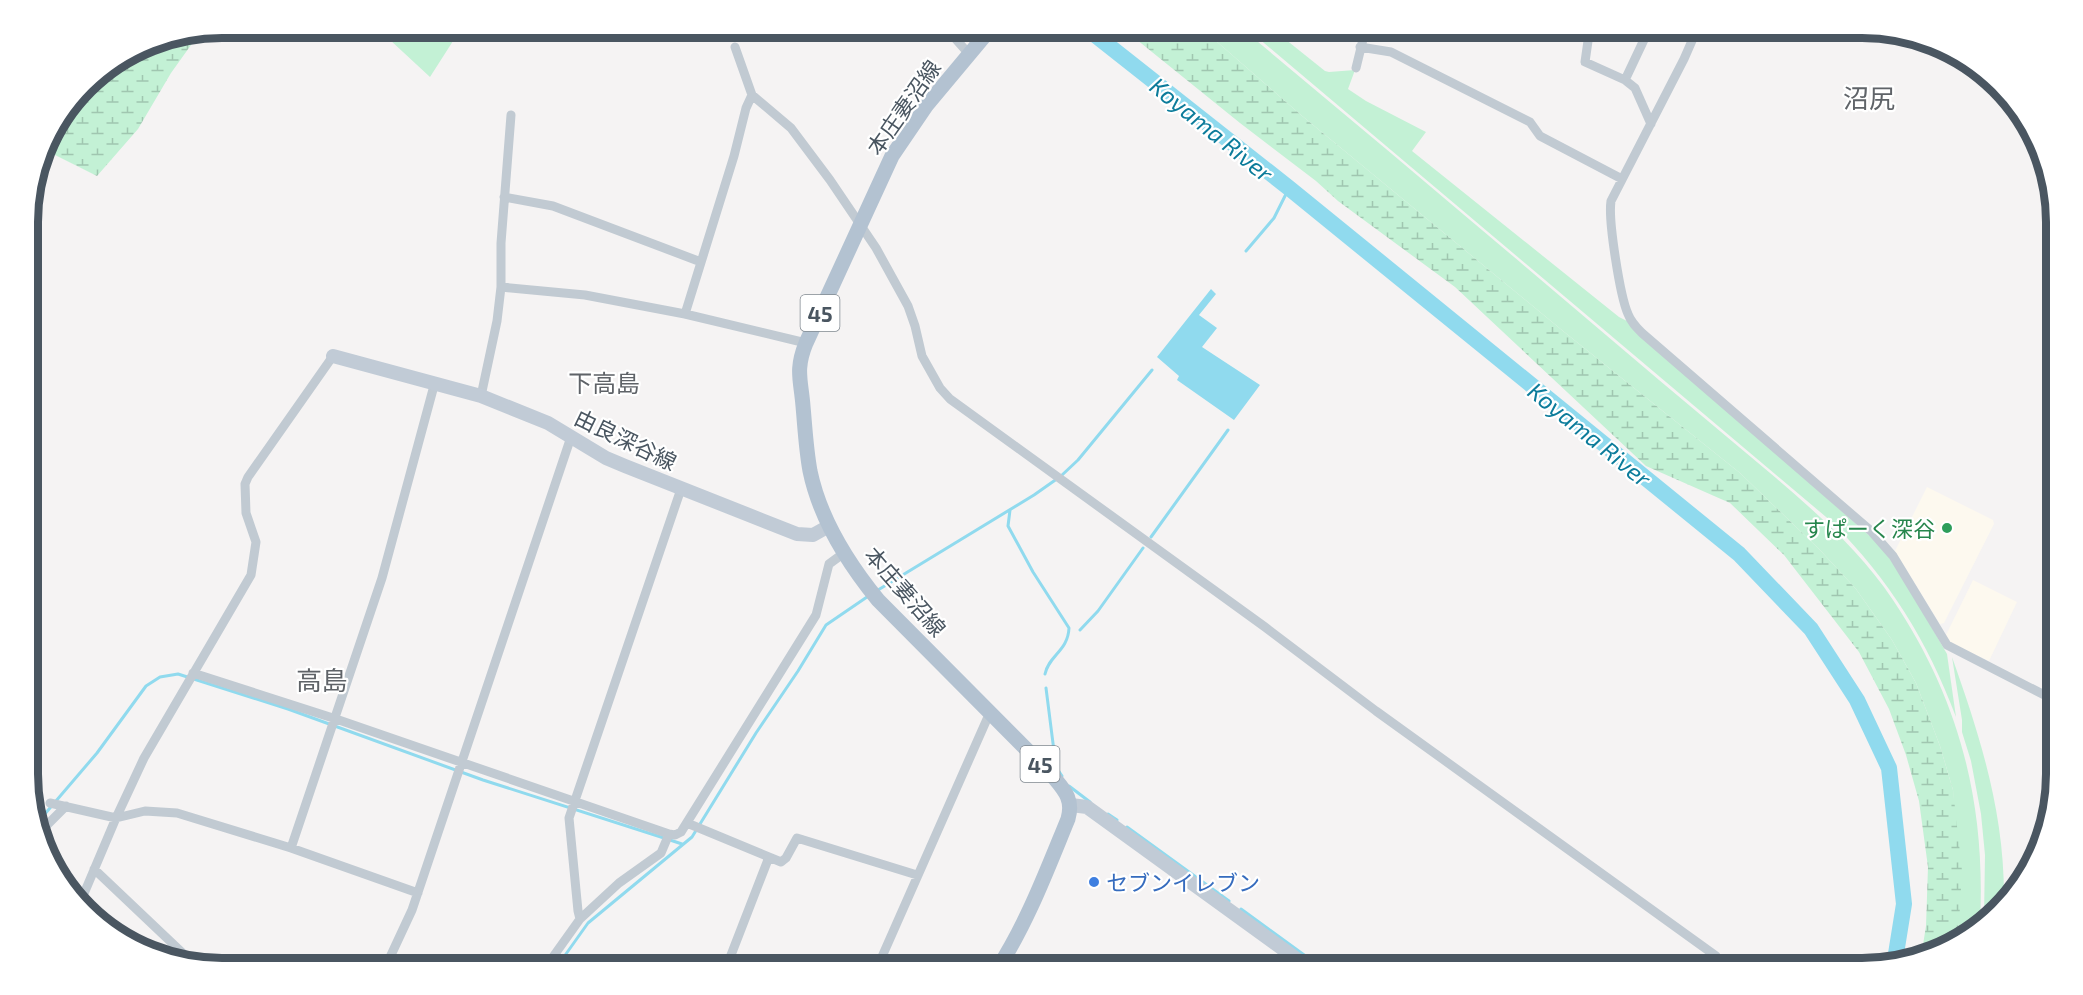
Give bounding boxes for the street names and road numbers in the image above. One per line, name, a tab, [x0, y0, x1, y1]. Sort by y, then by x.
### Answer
street label: 本庄妻沼線	[861, 54, 945, 160]
road number: 45	[800, 295, 840, 331]
street label: 由良深谷線	[571, 403, 681, 475]
street label: 本庄妻沼線	[860, 541, 952, 641]
road number: 45	[1020, 746, 1060, 782]

